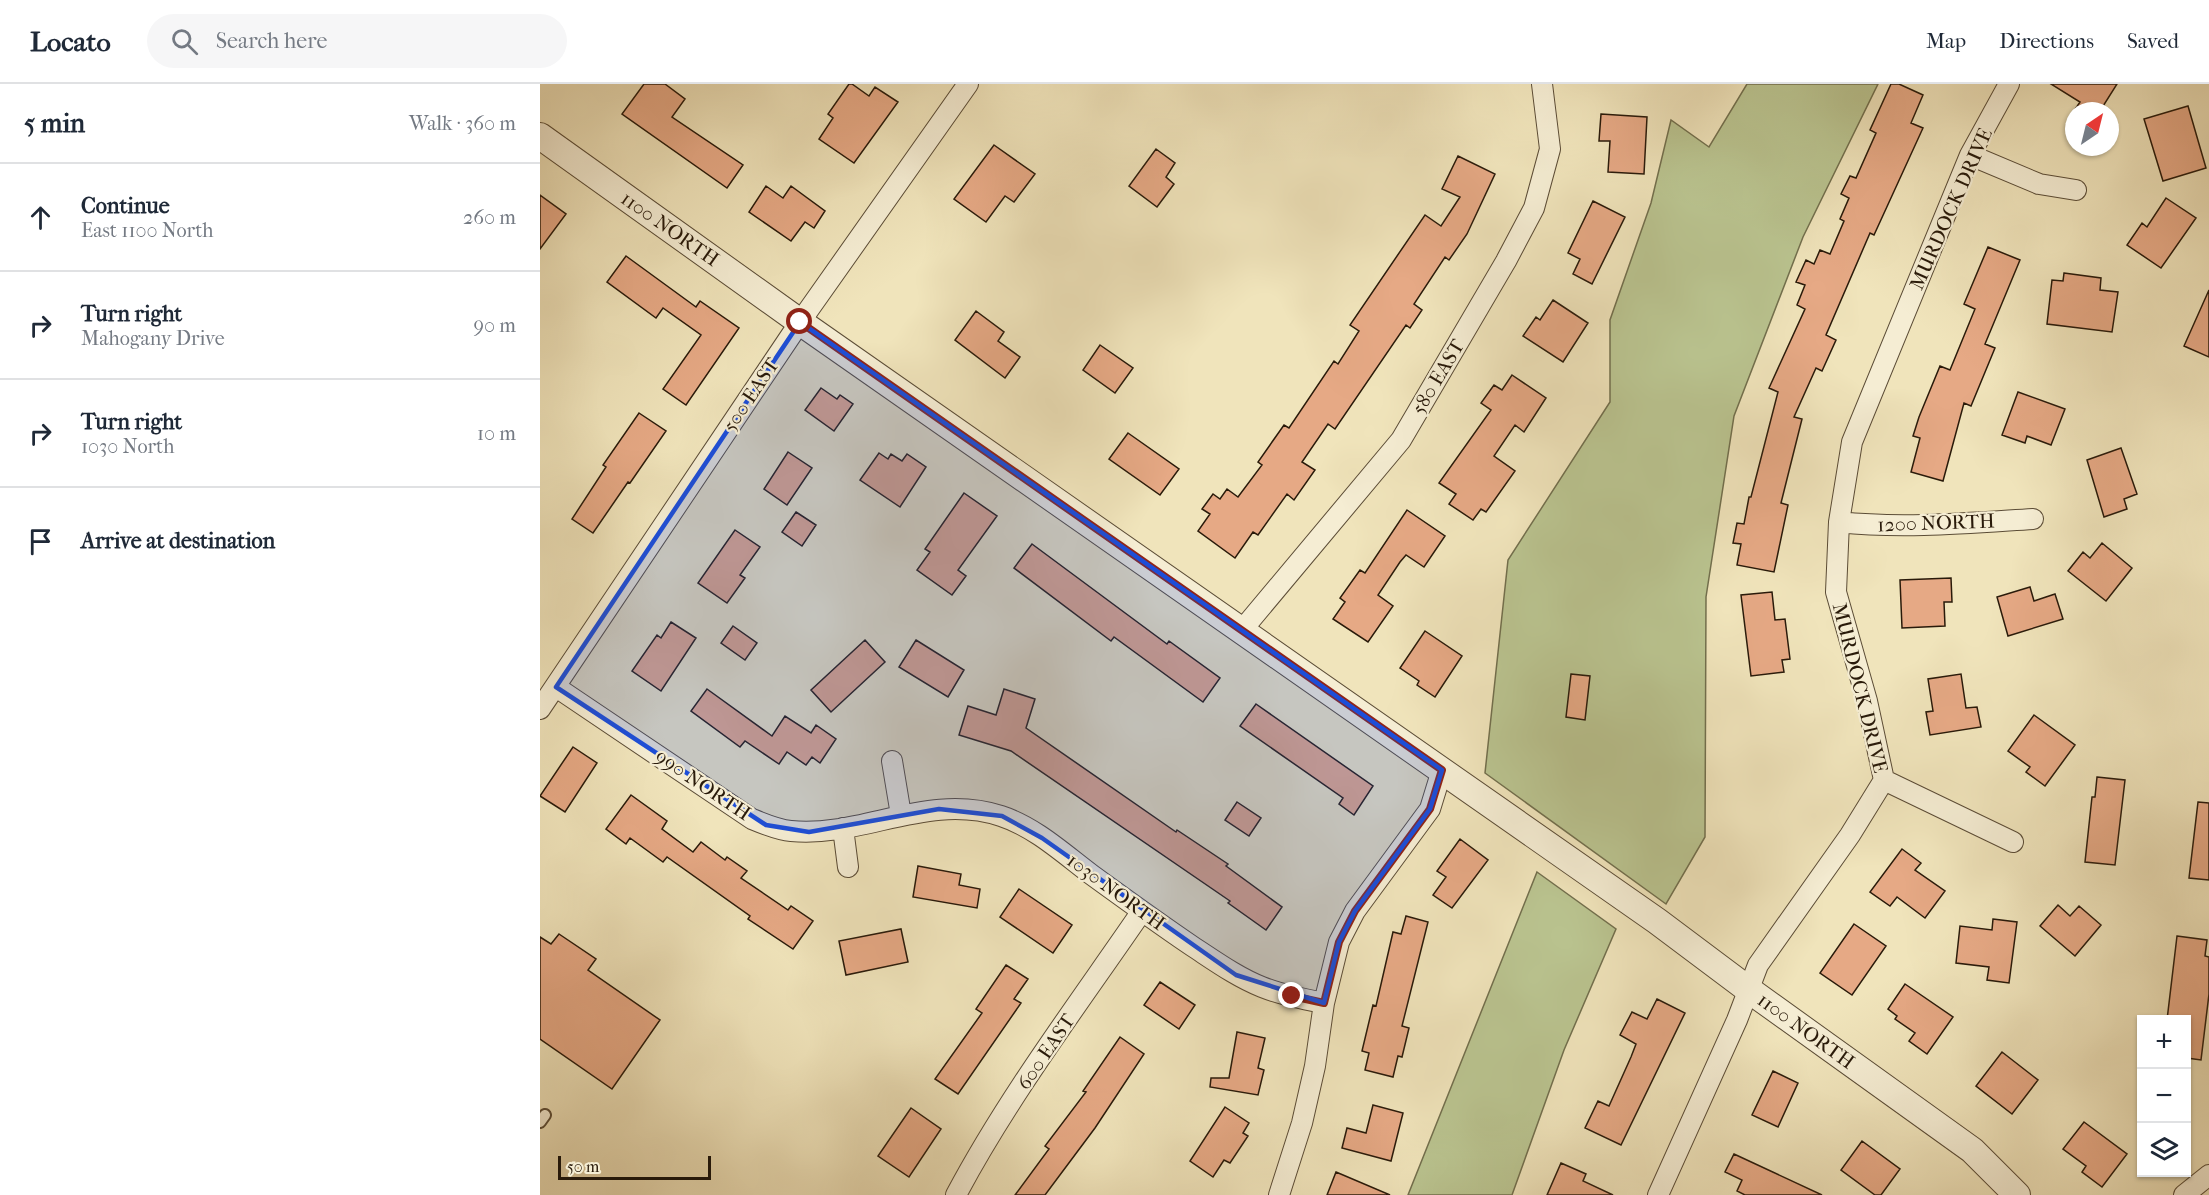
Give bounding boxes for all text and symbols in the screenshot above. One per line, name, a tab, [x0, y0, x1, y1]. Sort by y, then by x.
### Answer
search box	[147, 14, 567, 68]
text: Locato	[30, 25, 111, 58]
icon: search	[168, 25, 201, 58]
text: Search here	[216, 28, 327, 54]
text: Map	[1926, 29, 1966, 53]
text: Directions	[1999, 29, 2094, 53]
text: Saved	[2127, 29, 2179, 53]
north arrow	[2065, 102, 2119, 156]
text: 5 min	[24, 108, 85, 139]
text: Walk · 360 m	[409, 112, 516, 135]
street label: MURDOCK DRIVE	[1905, 125, 1997, 293]
street label: 1100 NORTH	[617, 187, 724, 271]
text: Continue	[81, 193, 170, 219]
icon: ahead	[24, 201, 57, 234]
text: 260 m	[463, 206, 516, 229]
text: East 1100 North	[81, 219, 214, 242]
text: Turn right	[81, 301, 182, 327]
route start	[786, 308, 812, 334]
icon: right	[24, 309, 57, 342]
text: 90 m	[474, 314, 516, 337]
text: Mahogany Drive	[81, 327, 225, 350]
street label: 580 EAST	[1407, 335, 1469, 419]
street label: 500 EAST	[718, 353, 784, 436]
text: Turn right	[81, 409, 182, 435]
icon: right	[24, 417, 57, 450]
text: 10 m	[477, 422, 516, 445]
text: 1030 North	[81, 435, 174, 458]
street label: 1200 NORTH	[1877, 509, 1995, 537]
icon: arrive	[24, 525, 57, 558]
text: Arrive at destination	[81, 528, 275, 554]
street label: MURDOCK DRIVE	[1828, 601, 1892, 775]
street label: 990 NORTH	[651, 745, 755, 825]
street label: 1030 NORTH	[1063, 849, 1170, 935]
route end	[1278, 982, 1304, 1008]
street label: 1100 NORTH	[1753, 988, 1859, 1074]
street label: 600 EAST	[1012, 1009, 1080, 1094]
map controls	[2137, 1015, 2191, 1177]
button: +	[2137, 1015, 2191, 1069]
button: −	[2137, 1069, 2191, 1123]
button: layers	[2137, 1123, 2191, 1177]
scale bar	[558, 1153, 711, 1180]
text: 50 m	[567, 1157, 599, 1176]

